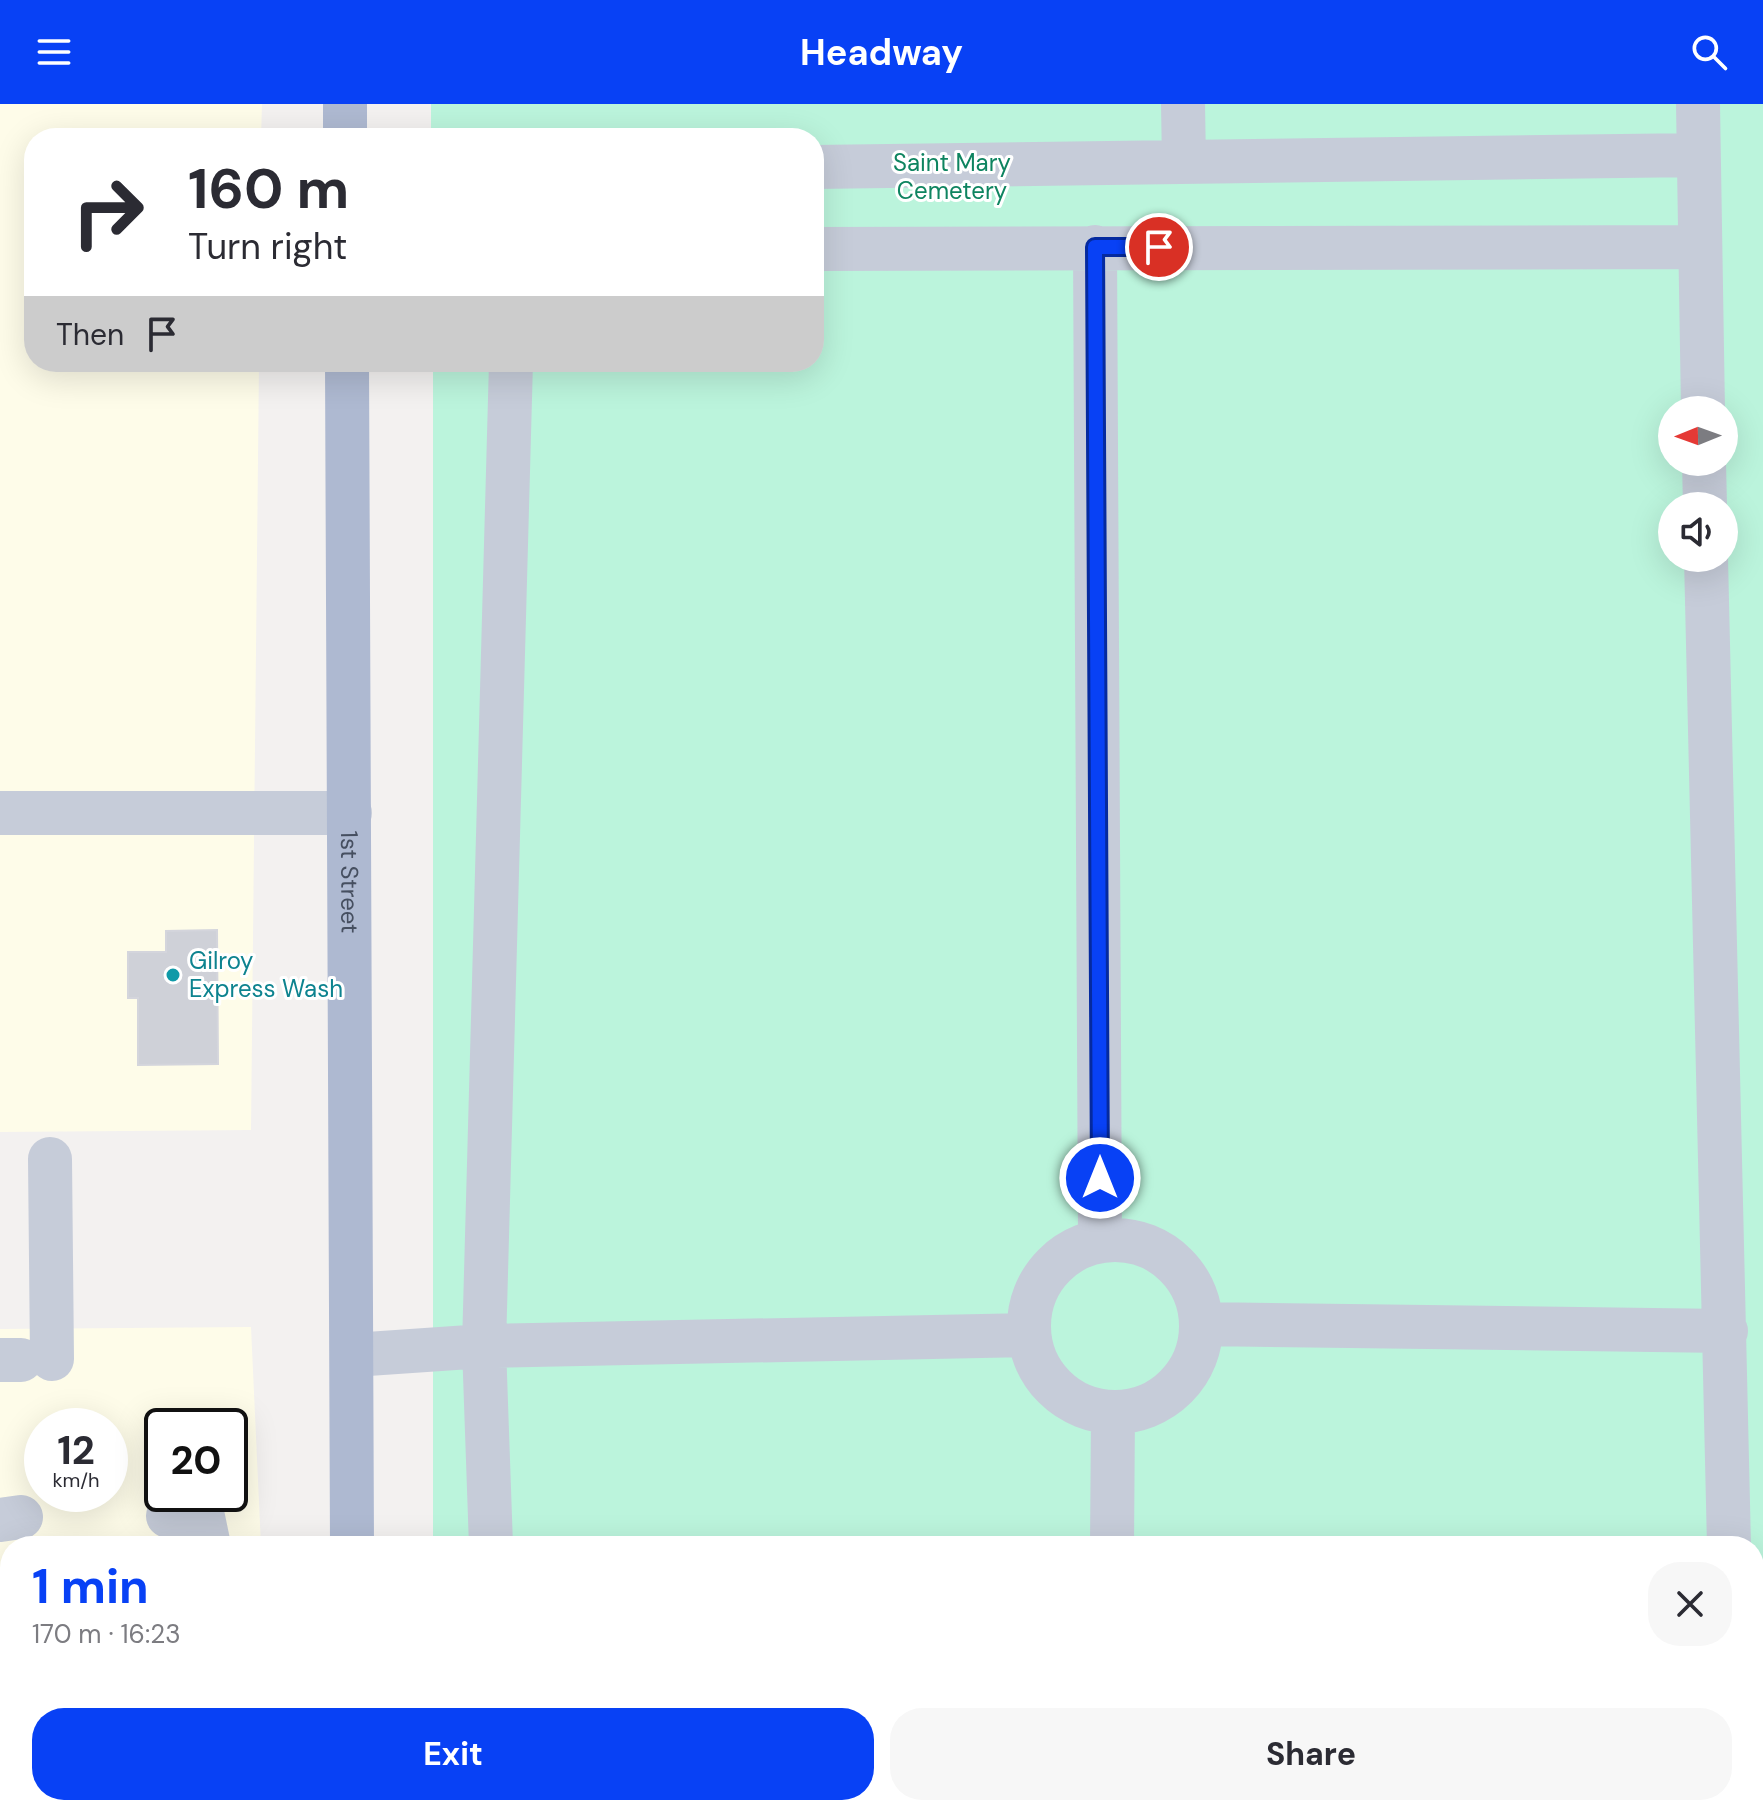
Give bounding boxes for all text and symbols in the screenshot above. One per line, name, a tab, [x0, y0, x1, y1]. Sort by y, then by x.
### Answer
text: Headway	[800, 29, 963, 76]
icon: menu	[32, 30, 76, 74]
icon: search	[1687, 30, 1731, 74]
park label: Saint Mary Cemetery	[893, 147, 1011, 206]
text: 160 m	[188, 152, 349, 225]
icon: right	[56, 160, 160, 264]
pin	[1125, 213, 1193, 281]
text: Turn right	[188, 223, 347, 270]
icon: arrive	[1137, 225, 1181, 269]
icon: arrive	[140, 312, 184, 356]
text: Then	[56, 315, 124, 354]
north arrow	[1658, 396, 1738, 476]
map controls	[1658, 396, 1738, 572]
button: sound	[1658, 492, 1738, 572]
street label: 1st Street	[334, 830, 365, 934]
place label: Gilroy Express Wash	[189, 945, 343, 1004]
marker: Gilroy Express Wash	[164, 966, 182, 984]
position arrow	[1058, 1136, 1142, 1220]
speed limit sign: 20	[144, 1408, 248, 1512]
text: 12	[57, 1424, 95, 1476]
text: km/h	[52, 1467, 100, 1493]
text: 1 min	[32, 1555, 149, 1618]
button: close	[1648, 1562, 1732, 1646]
text: 170 m · 16:23	[32, 1617, 181, 1651]
button: Exit	[32, 1708, 874, 1800]
button: Share	[890, 1708, 1732, 1800]

